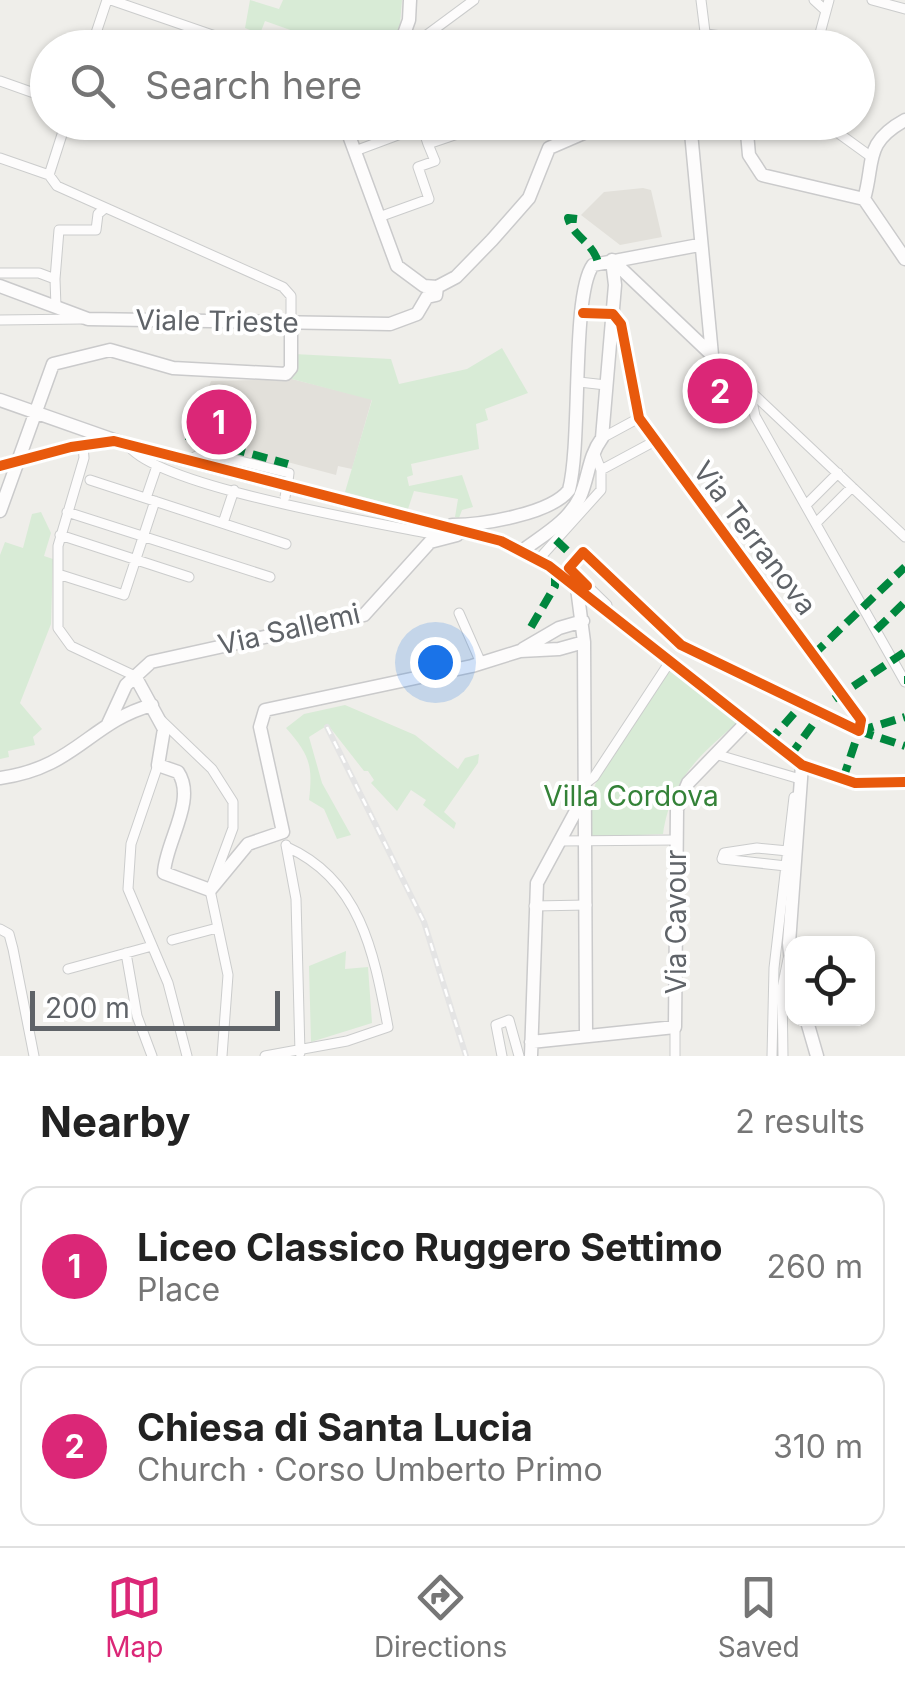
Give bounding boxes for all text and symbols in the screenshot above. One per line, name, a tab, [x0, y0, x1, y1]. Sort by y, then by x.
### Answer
search box	[30, 30, 875, 140]
icon: search	[65, 58, 120, 113]
text: Search here	[145, 62, 362, 108]
street label: Viale Trieste	[135, 303, 299, 339]
pin: 2	[688, 354, 752, 428]
pin: 1	[186, 384, 252, 460]
street label: Via Terranova	[686, 455, 824, 621]
street label: Via Sallemi	[215, 596, 363, 662]
your location	[410, 637, 461, 688]
park label: Villa Cordova	[543, 779, 719, 813]
street label: Via Cavour	[659, 850, 693, 994]
map controls	[785, 936, 875, 1026]
button: locate	[785, 936, 875, 1026]
scale bar	[30, 986, 280, 1030]
text: 200 m	[45, 991, 130, 1025]
text: Nearby	[40, 1096, 191, 1147]
text: 2 results	[735, 1102, 865, 1141]
text: Liceo Classico Ruggero Settimo	[137, 1224, 723, 1270]
text: 1	[68, 1247, 81, 1286]
text: 260 m	[766, 1247, 863, 1286]
text: Place	[137, 1270, 220, 1309]
text: Chiesa di Santa Lucia	[137, 1404, 533, 1450]
text: 2	[64, 1427, 85, 1466]
text: 310 m	[773, 1427, 863, 1466]
text: Church · Corso Umberto Primo	[137, 1450, 603, 1489]
tab: Map	[105, 1570, 163, 1664]
tab: Directions	[374, 1570, 507, 1664]
tab: Saved	[718, 1570, 800, 1664]

